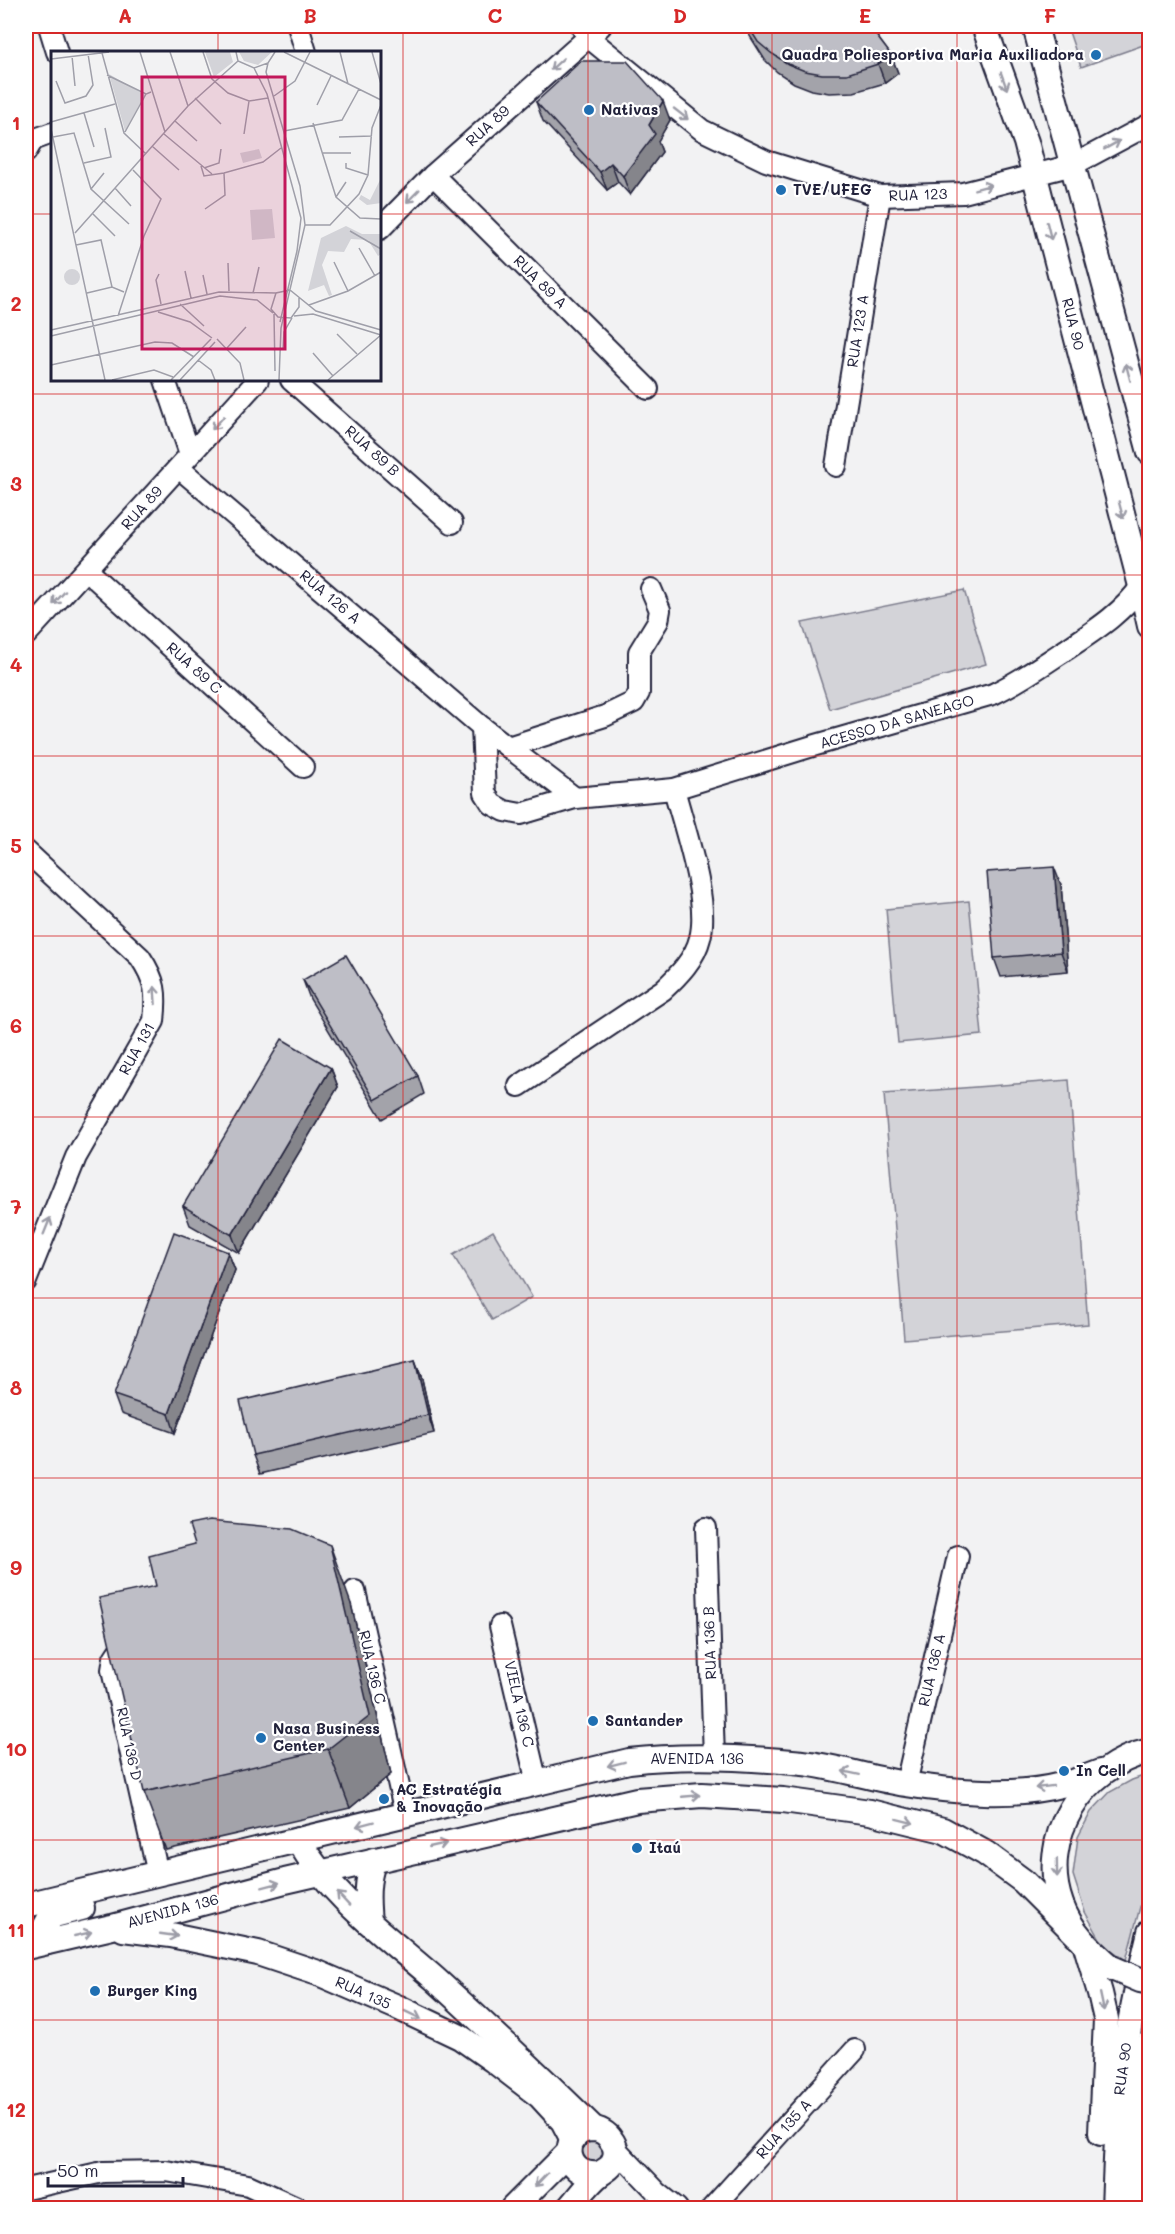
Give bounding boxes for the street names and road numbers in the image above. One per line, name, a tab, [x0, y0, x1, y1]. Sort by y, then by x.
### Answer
street label: RUA 89	[461, 100, 514, 150]
street label: RUA 123	[888, 183, 948, 205]
street label: RUA 89 A	[510, 250, 572, 312]
street label: RUA 123 A	[841, 293, 873, 369]
street label: RUA 90	[1058, 296, 1090, 352]
street label: RUA 89 B	[341, 420, 404, 480]
street label: RUA 89	[116, 481, 166, 534]
street label: RUA 126 A	[296, 565, 365, 628]
street label: RUA 89 C	[163, 637, 227, 698]
street label: ACESSO DA SANEAGO	[817, 689, 976, 753]
street label: RUA 131	[114, 1019, 159, 1078]
street label: RUA 136 B	[698, 1606, 720, 1680]
street label: RUA 136 C	[355, 1628, 391, 1706]
street label: RUA 136 A	[913, 1631, 949, 1708]
street label: VIELA 136 C	[500, 1659, 540, 1749]
street label: RUA 136 D	[112, 1705, 148, 1782]
street label: AVENIDA 136	[650, 1748, 744, 1768]
street label: AVENIDA 136	[125, 1888, 221, 1932]
street label: RUA 135	[332, 1971, 394, 2013]
street label: RUA 90	[1108, 2041, 1136, 2096]
street label: RUA 135 A	[751, 2094, 816, 2163]

